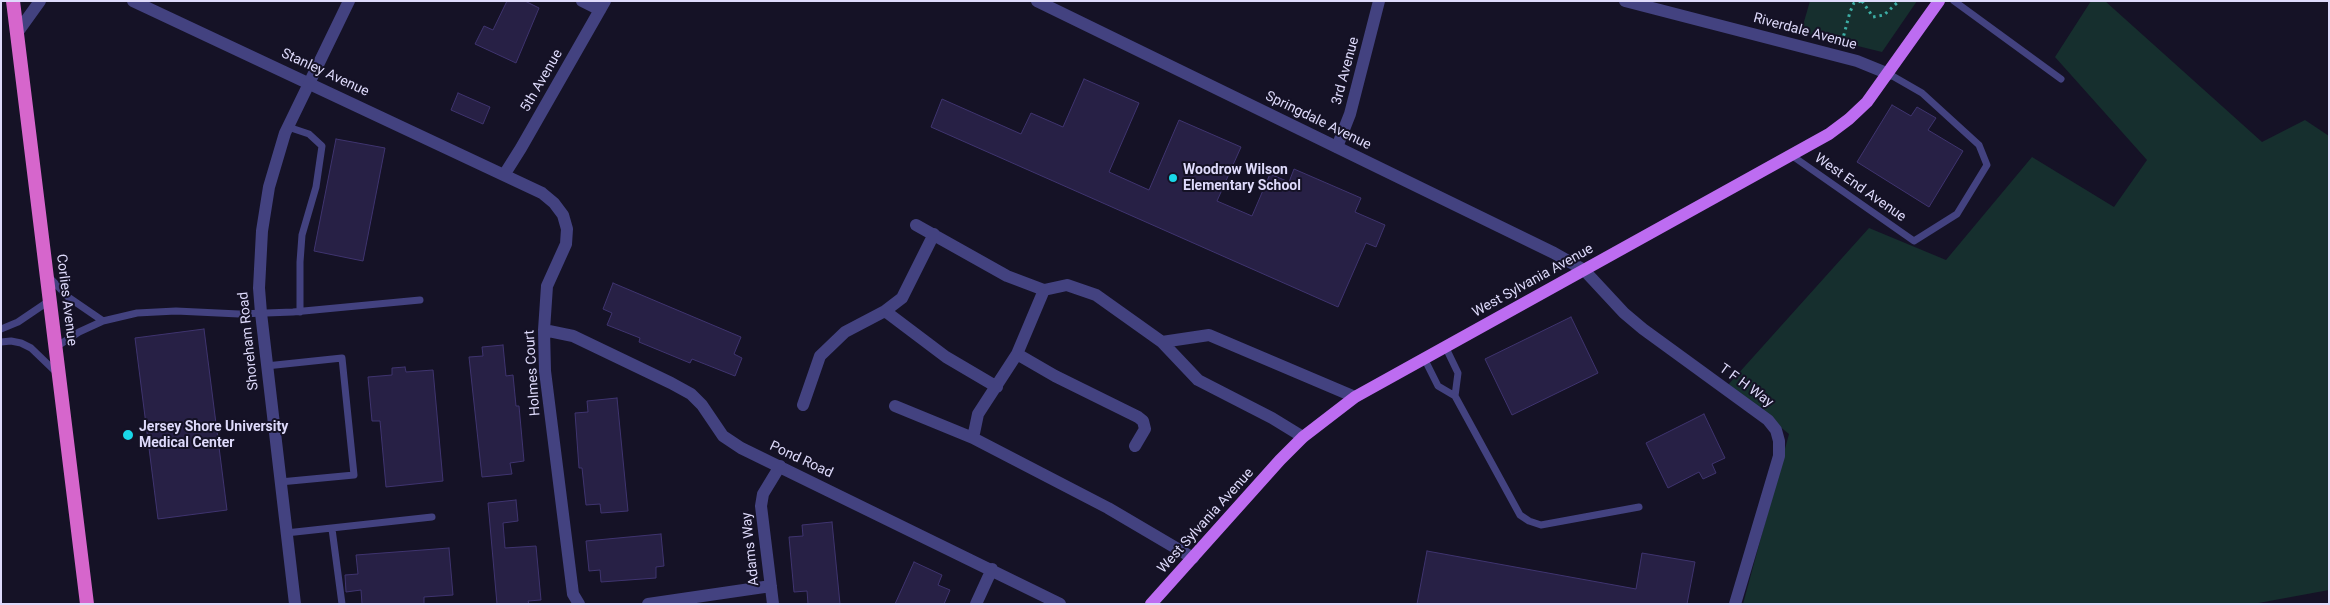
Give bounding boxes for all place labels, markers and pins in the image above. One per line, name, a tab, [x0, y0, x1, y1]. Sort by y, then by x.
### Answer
place label: Woodrow Wilson Elementary School	[1183, 162, 1301, 194]
marker: Woodrow Wilson Elementary School	[1167, 172, 1179, 184]
place label: Jersey Shore University Medical Center	[139, 419, 288, 452]
marker: Jersey Shore University Medical Center	[121, 428, 135, 442]

